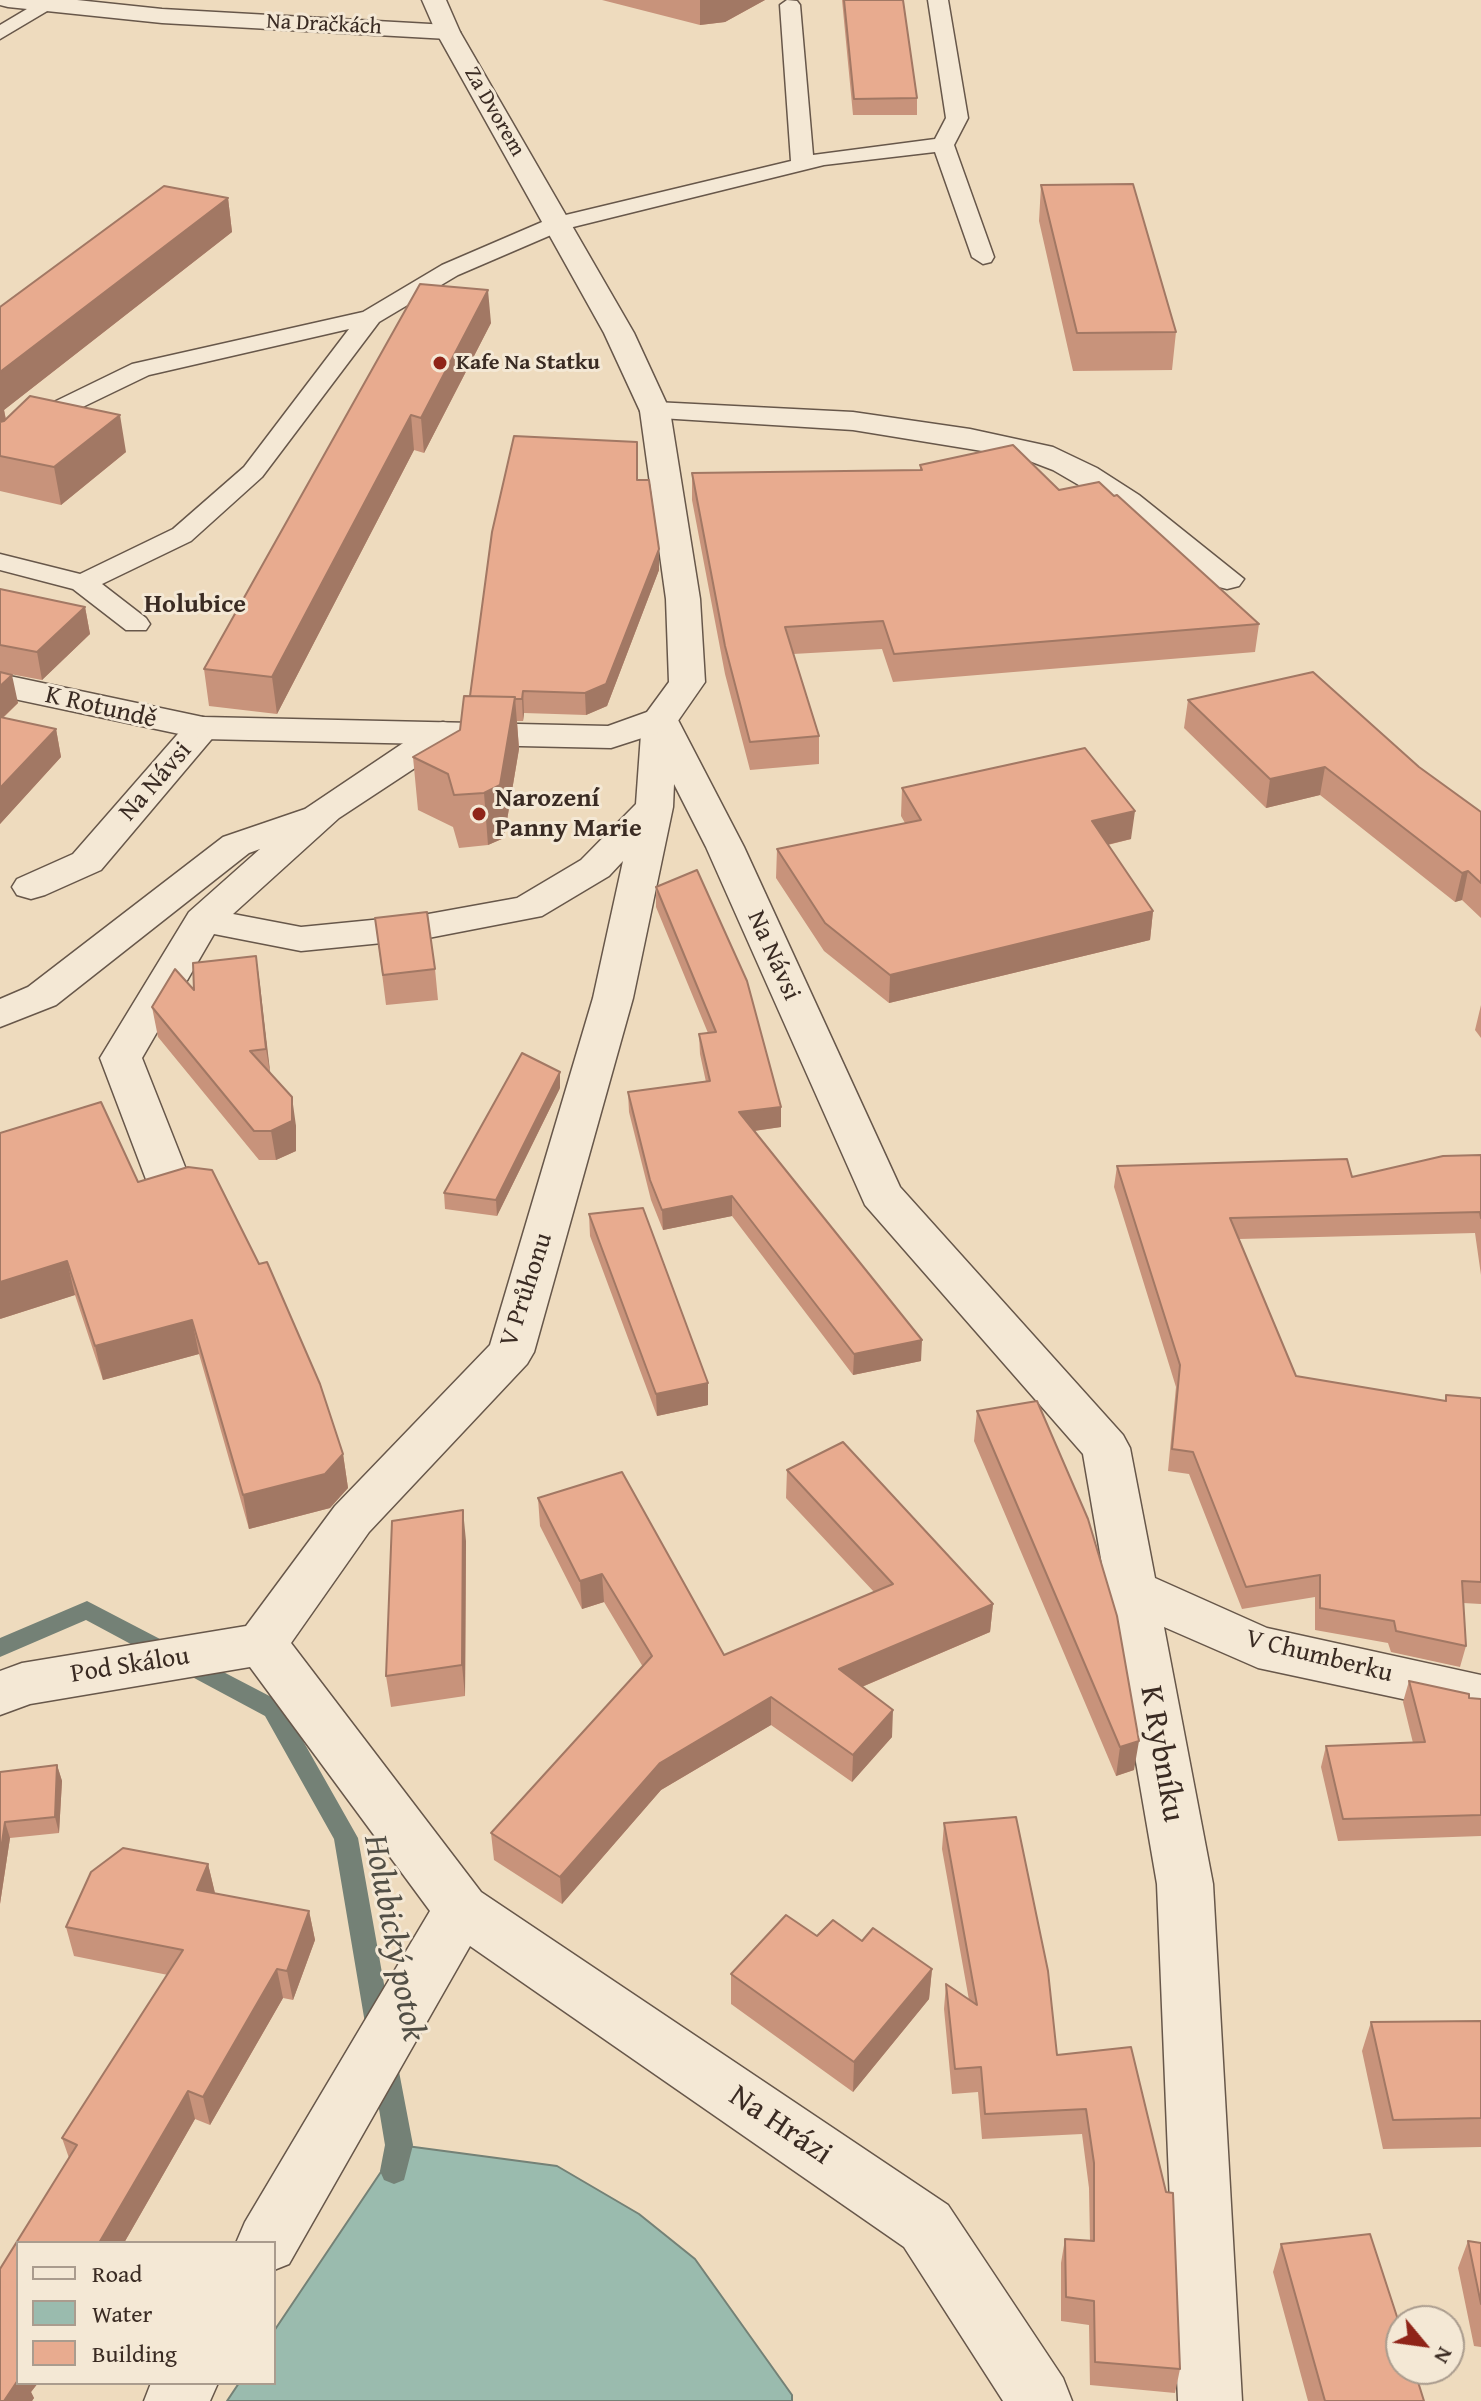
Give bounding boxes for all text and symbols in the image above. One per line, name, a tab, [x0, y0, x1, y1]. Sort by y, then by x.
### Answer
street label: Na Dračkách	[266, 9, 382, 41]
street label: Za Dvorem	[458, 63, 530, 161]
place label: Kafe Na Statku	[456, 350, 600, 376]
marker: Kafe Na Statku	[431, 354, 449, 372]
district label: Holubice	[144, 589, 246, 621]
street label: K Rotundě	[42, 680, 160, 736]
street label: Na Návsi	[113, 736, 199, 828]
place label: Narození Panny Marie	[495, 783, 642, 844]
marker: Narození Panny Marie	[470, 805, 488, 823]
street label: Na Návsi	[739, 906, 807, 1006]
street label: V Průhonu	[494, 1229, 560, 1351]
street label: V Chumberku	[1242, 1624, 1396, 1690]
street label: Pod Skálou	[68, 1641, 192, 1691]
street label: K Rybníku	[1130, 1683, 1192, 1825]
water label: Holubický potok	[353, 1831, 433, 2045]
street label: Na Hrázi	[721, 2078, 839, 2174]
legend	[16, 2241, 276, 2385]
text: Road	[92, 2256, 142, 2291]
text: Water	[92, 2296, 152, 2331]
north arrow	[1385, 2305, 1465, 2385]
text: Building	[92, 2336, 177, 2371]
text: N	[1427, 2341, 1462, 2370]

